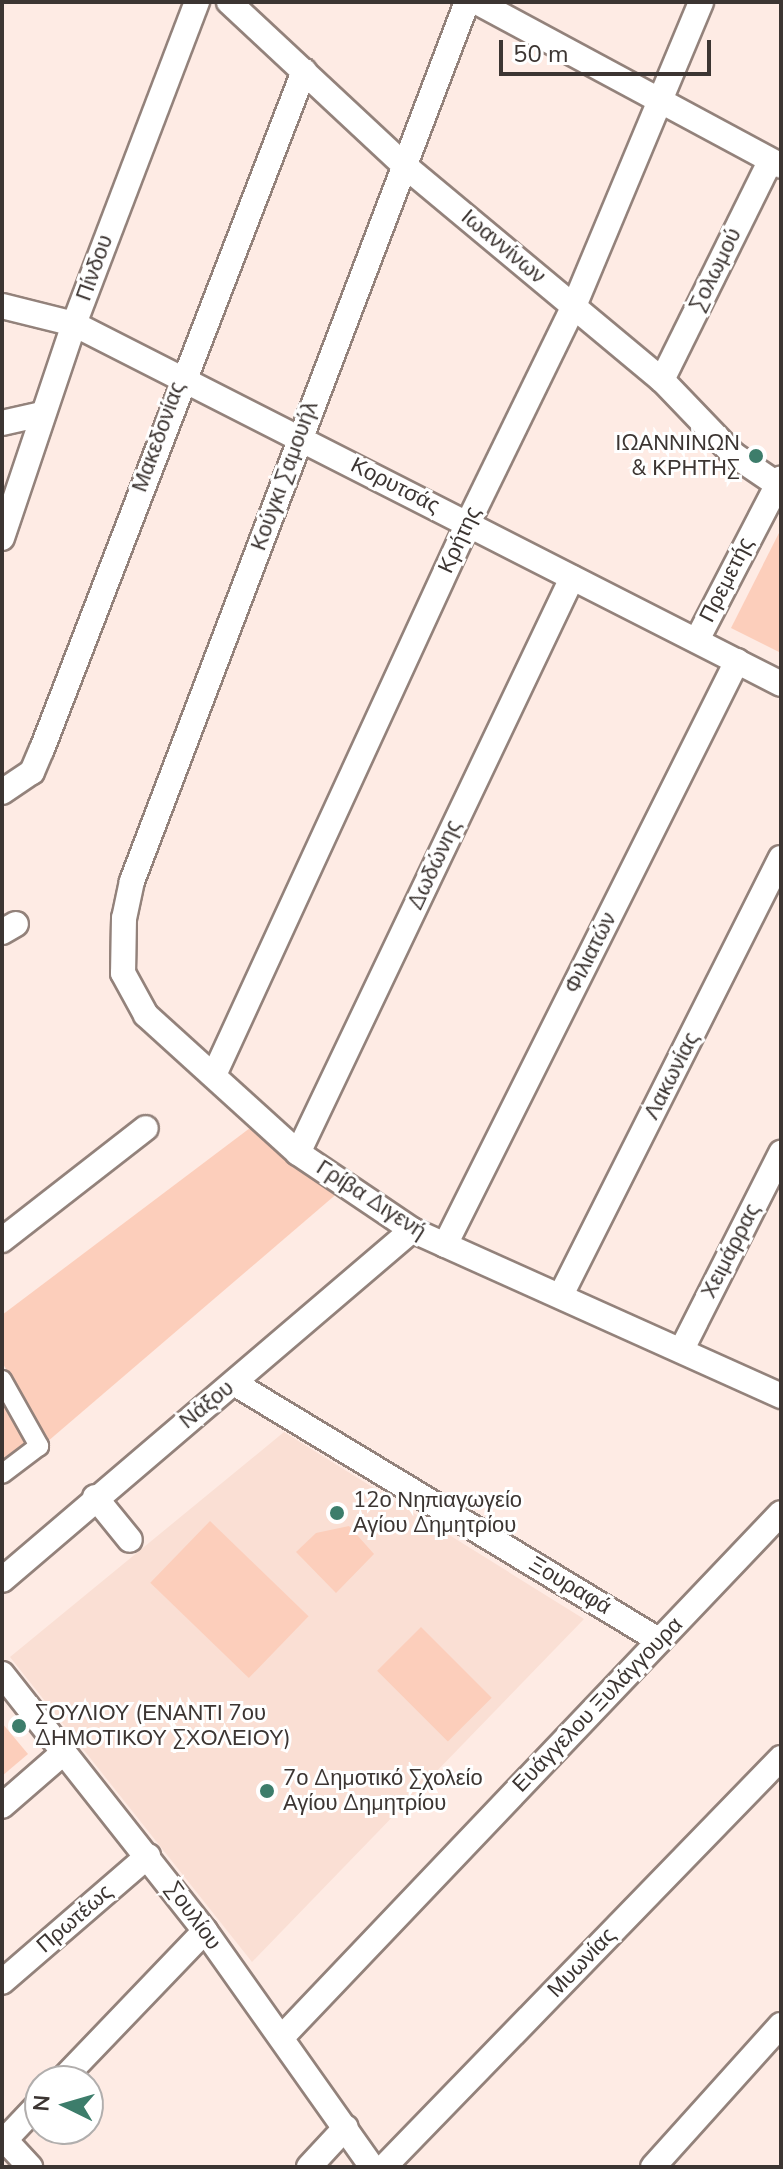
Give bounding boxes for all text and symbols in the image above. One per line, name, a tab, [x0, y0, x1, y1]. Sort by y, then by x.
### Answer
scale bar	[503, 24, 715, 74]
text: 50 m	[513, 38, 569, 70]
street label: Ιωαννίνων	[455, 204, 551, 290]
street label: Σολωμού	[685, 224, 747, 316]
street label: Πίνδου	[71, 231, 119, 305]
street label: Μακεδονίας	[127, 378, 191, 496]
street label: Κούγκι Σαμουήλ	[246, 398, 324, 554]
place label: ΙΩΑΝΝΙΝΩΝ & ΚΡΗΤΗΣ	[615, 430, 740, 482]
marker: ΙΩΑΝΝΙΝΩΝ & ΚΡΗΤΗΣ	[747, 447, 765, 465]
street label: Κορυτσάς	[346, 452, 444, 520]
street label: Κρήτης	[433, 502, 487, 578]
street label: Πρεμετής	[694, 533, 760, 627]
street label: Δωδώνης	[403, 816, 467, 914]
street label: Φιλιατών	[559, 908, 623, 998]
street label: Λακωνίας	[639, 1028, 705, 1124]
street label: Γρίβα Διγενή	[311, 1155, 431, 1245]
street label: Χειμάρρας	[696, 1199, 766, 1303]
street label: Νάξου	[175, 1375, 239, 1435]
place label: 12ο Νηπιαγωγείο Αγίου Δημητρίου	[353, 1487, 522, 1538]
marker: 12ο Νηπιαγωγείο Αγίου Δημητρίου	[328, 1504, 346, 1522]
street label: Ξουραφά	[524, 1551, 616, 1621]
street label: Ευάγγελου Ξυλάγγουρα	[508, 1612, 688, 1798]
place label: ΣΟΥΛΙΟΥ (ΕΝΑΝΤΙ 7ου ΔΗΜΟΤΙΚΟΥ ΣΧΟΛΕΙΟΥ)	[35, 1700, 291, 1752]
marker: ΣΟΥΛΙΟΥ (ΕΝΑΝΤΙ 7ου ΔΗΜΟΤΙΚΟΥ ΣΧΟΛΕΙΟΥ)	[10, 1717, 28, 1735]
place label: 7ο Δημοτικό Σχολείο Αγίου Δημητρίου	[283, 1765, 483, 1816]
marker: 7ο Δημοτικό Σχολείο Αγίου Δημητρίου	[258, 1782, 276, 1800]
street label: Σουλίου	[160, 1877, 226, 1955]
street label: Πρωτέως	[32, 1879, 118, 1959]
street label: Μυωνίας	[542, 1923, 622, 2003]
north arrow	[24, 2065, 104, 2145]
text: N	[26, 2094, 58, 2113]

